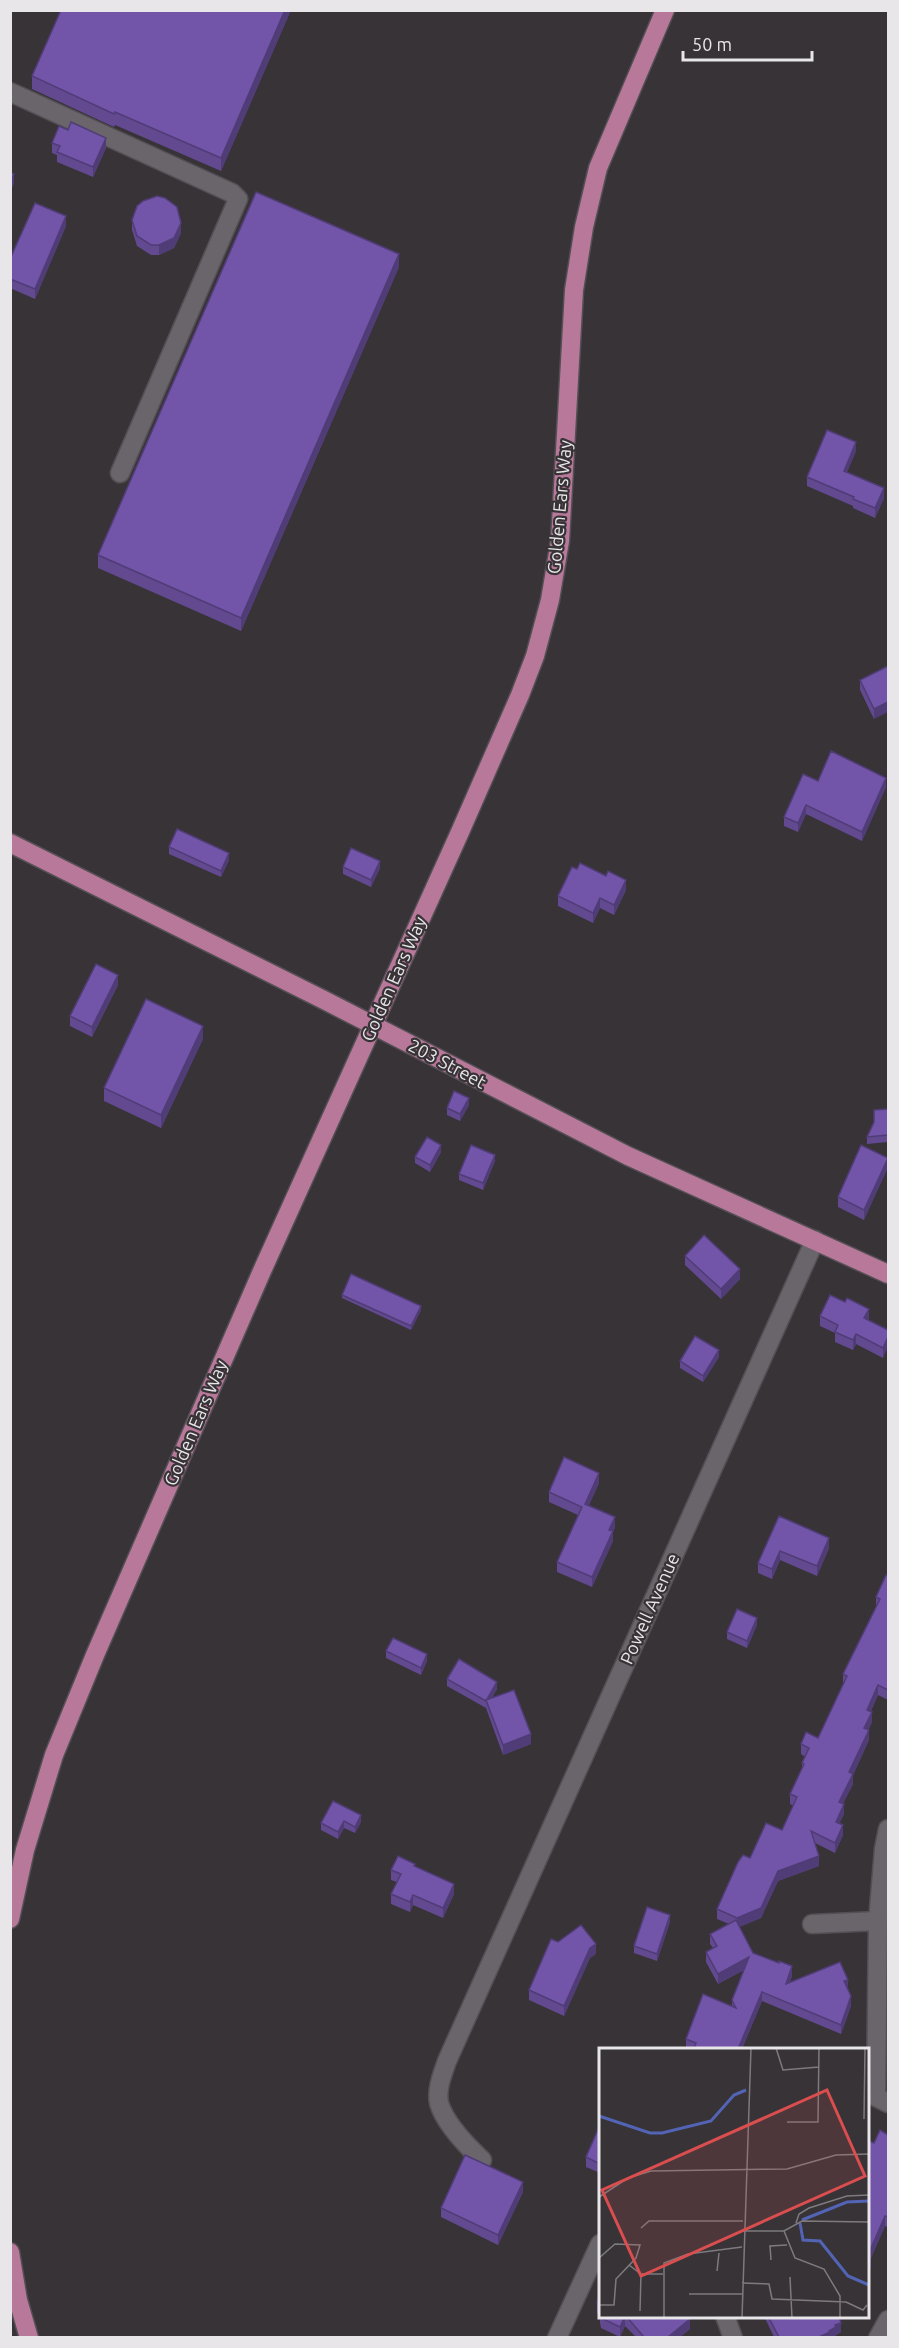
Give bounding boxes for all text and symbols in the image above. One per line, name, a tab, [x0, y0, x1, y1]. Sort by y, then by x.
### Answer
scale bar	[683, 24, 812, 62]
text: 50 m	[692, 34, 732, 54]
street label: Golden Ears Way	[543, 439, 575, 575]
street label: Golden Ears Way	[357, 913, 430, 1044]
street label: 203 Street	[405, 1034, 490, 1092]
street label: Golden Ears Way	[160, 1357, 231, 1488]
street label: Powell Avenue	[616, 1550, 682, 1667]
inset map	[599, 2048, 869, 2318]

